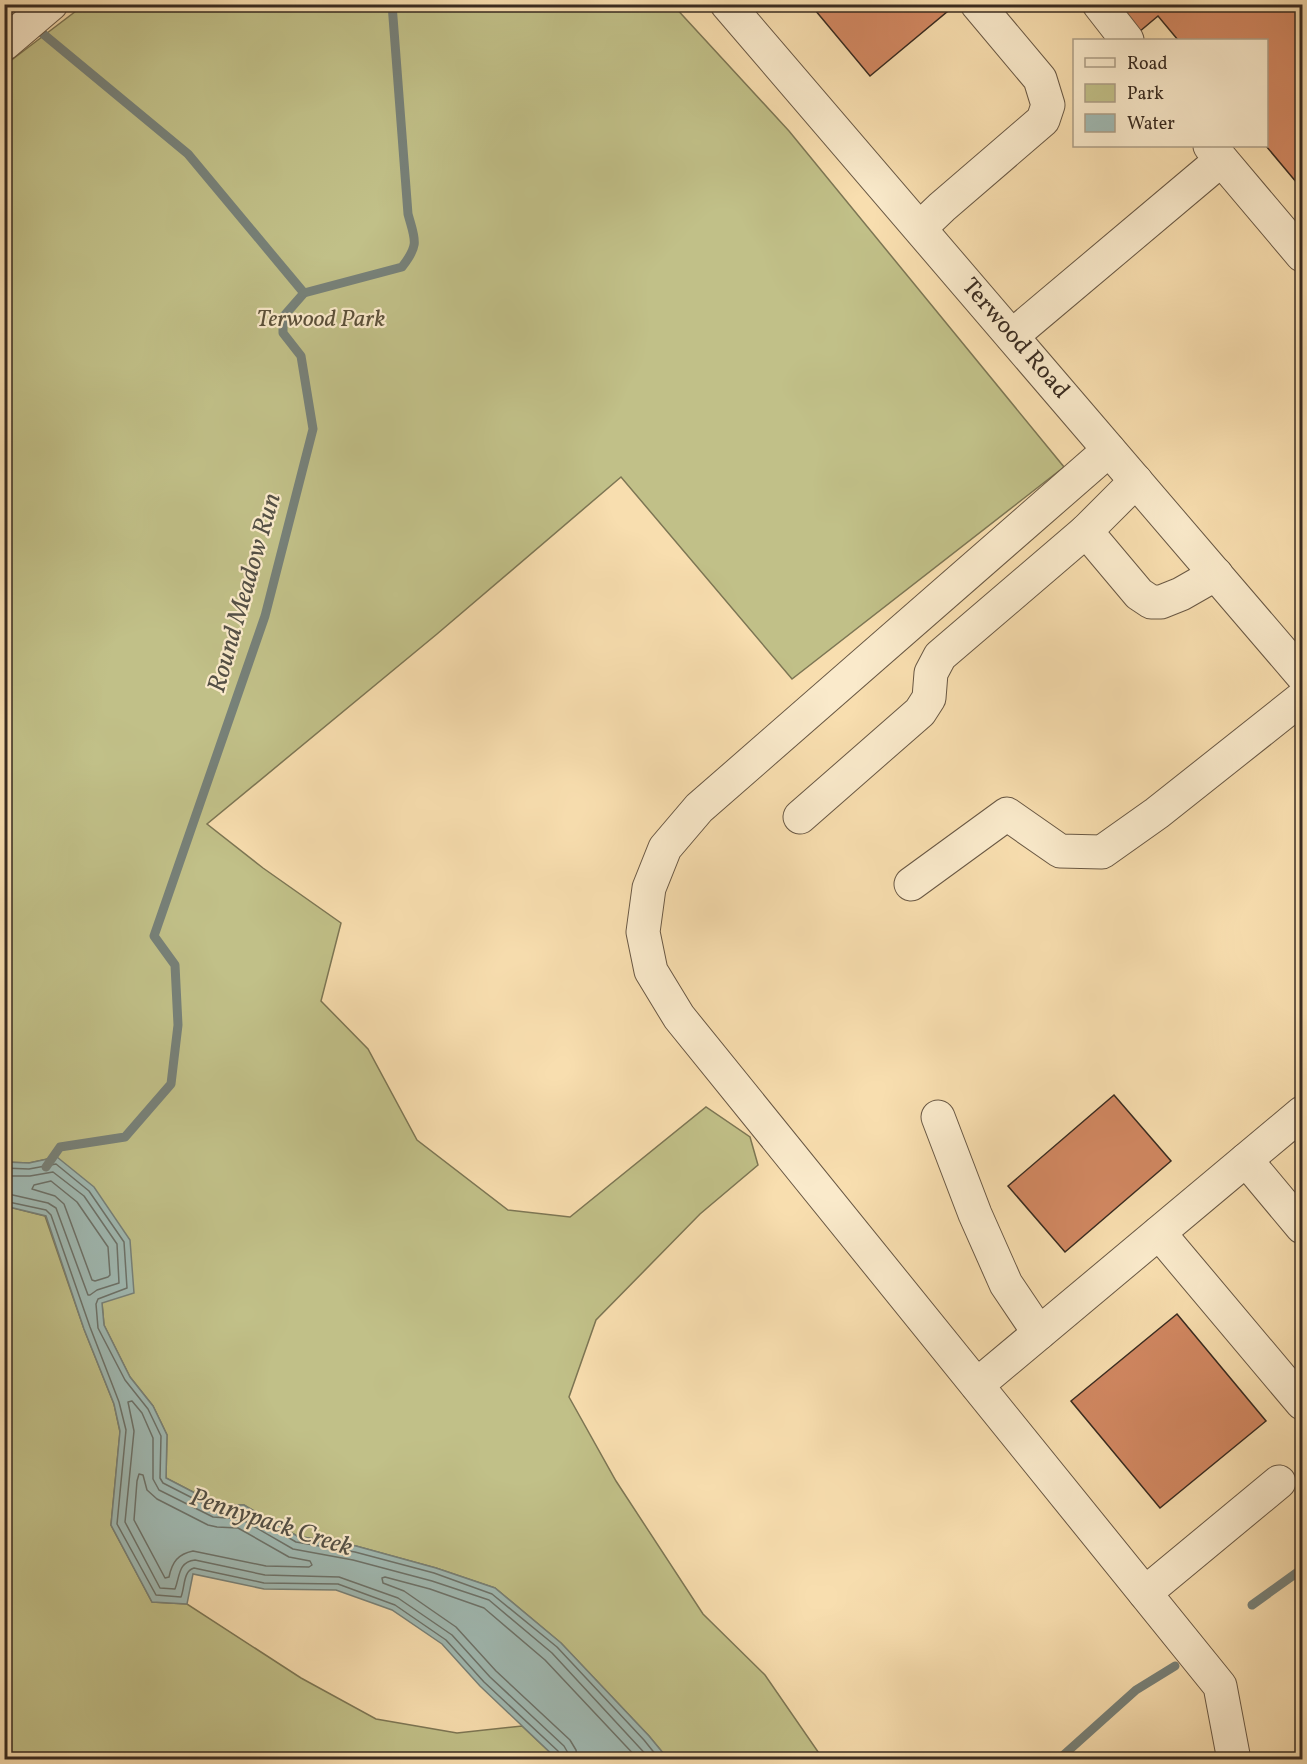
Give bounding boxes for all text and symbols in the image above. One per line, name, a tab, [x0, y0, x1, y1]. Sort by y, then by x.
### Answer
legend	[1073, 39, 1268, 147]
text: Road	[1127, 52, 1168, 77]
text: Park	[1127, 82, 1164, 107]
text: Water	[1127, 112, 1175, 137]
street label: Terwood Road	[953, 271, 1077, 407]
park label: Terwood Park	[257, 303, 385, 337]
water label: Round Meadow Run	[199, 489, 291, 697]
water label: Pennypack Creek	[185, 1480, 357, 1566]

